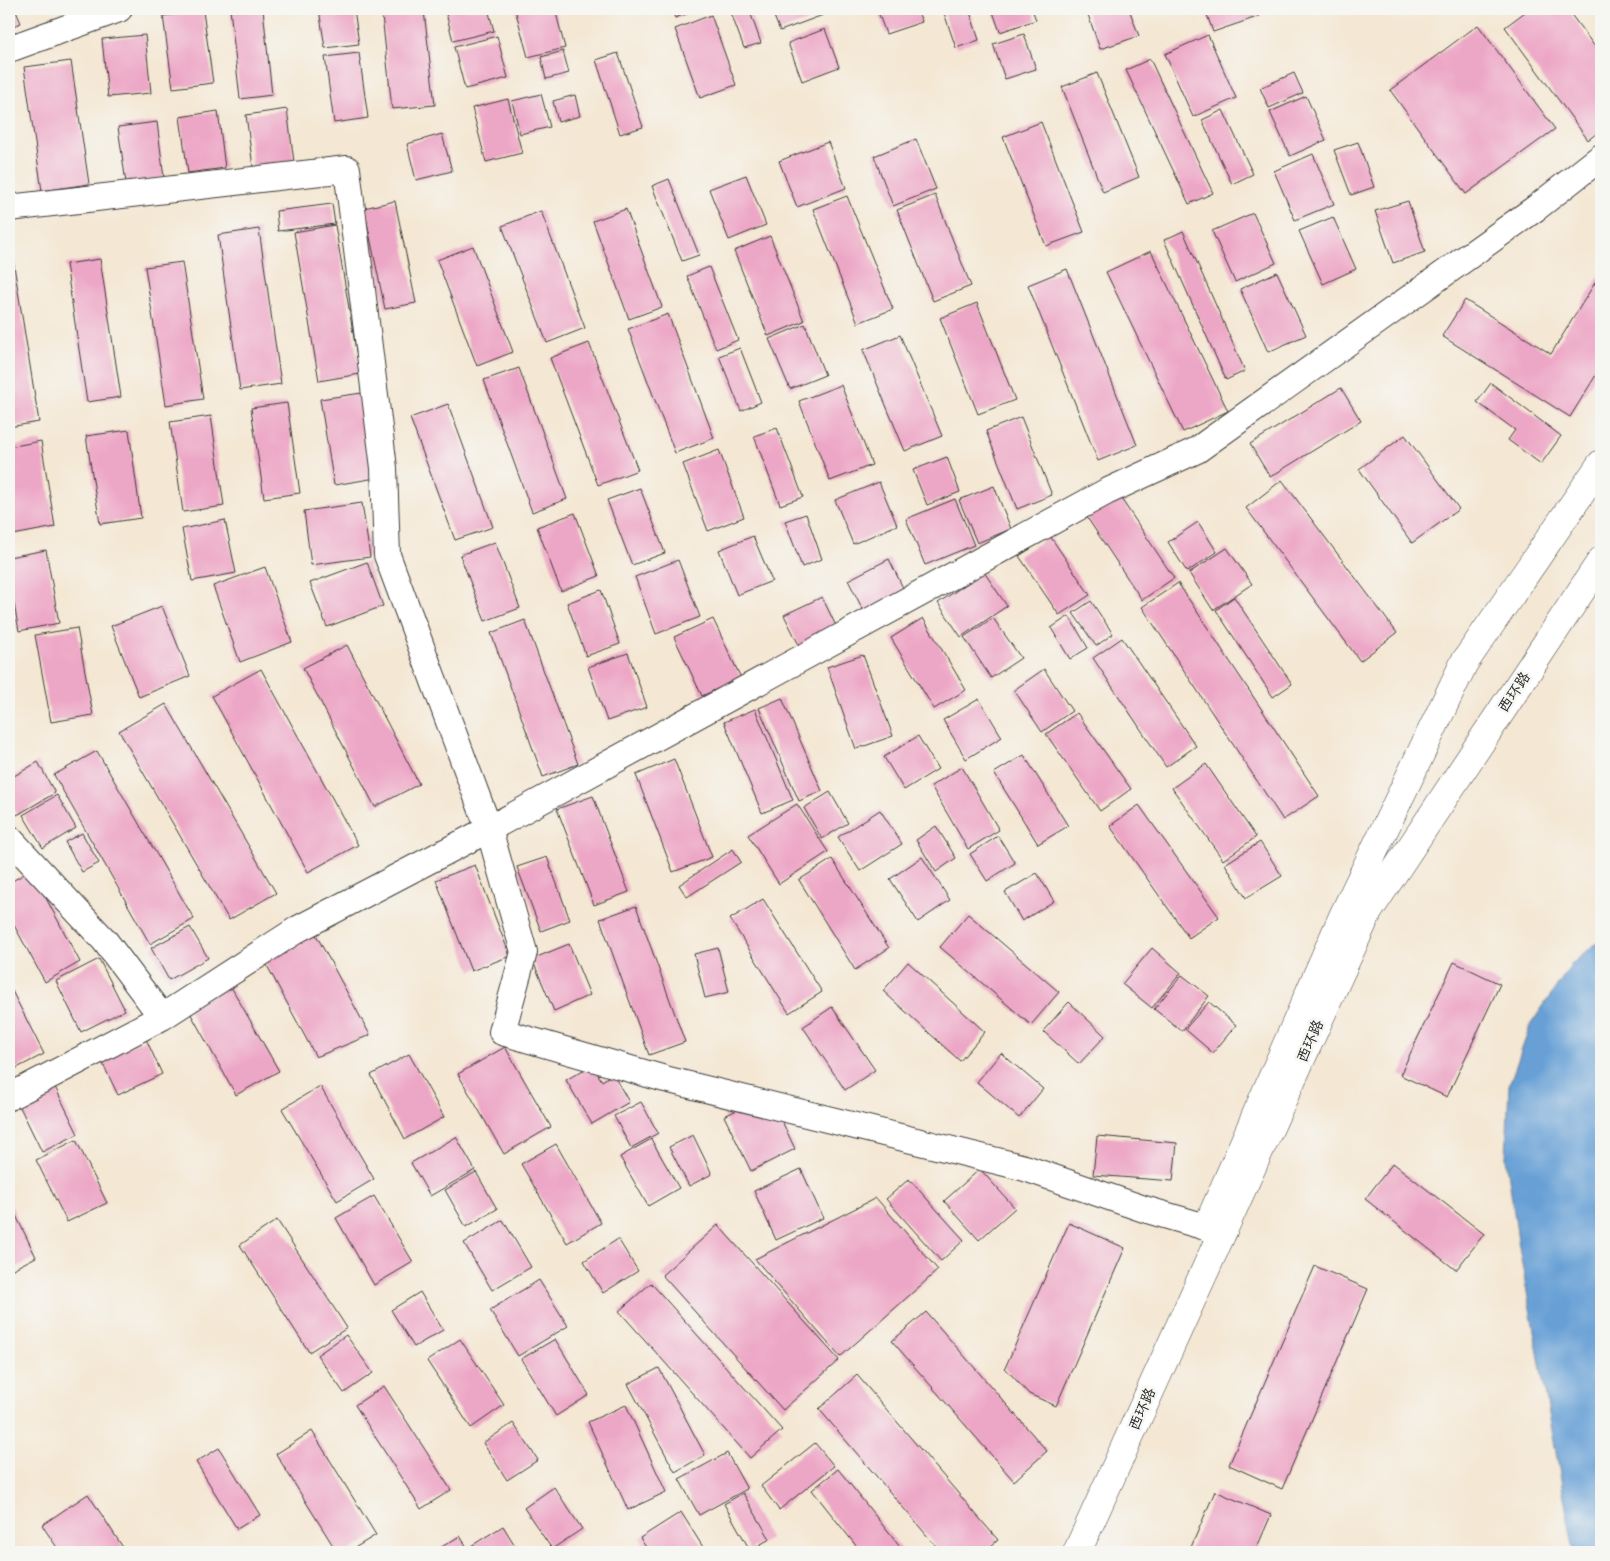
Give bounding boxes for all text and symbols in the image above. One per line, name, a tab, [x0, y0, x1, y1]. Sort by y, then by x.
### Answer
street label: 西环路	[1491, 666, 1535, 716]
street label: 西环路	[1289, 1015, 1328, 1066]
street label: 西环路	[1121, 1383, 1160, 1434]

